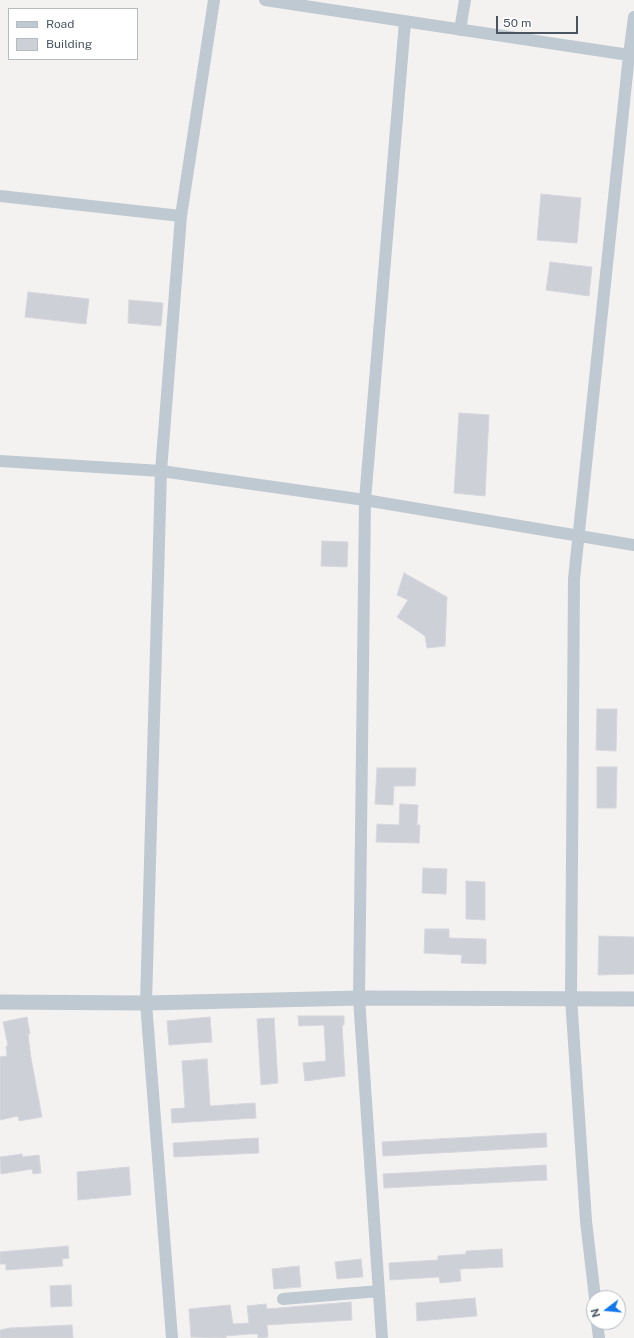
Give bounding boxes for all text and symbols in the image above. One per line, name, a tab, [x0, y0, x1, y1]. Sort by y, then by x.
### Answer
legend	[8, 8, 138, 60]
scale bar	[498, 8, 580, 34]
text: 50 m	[503, 16, 531, 30]
text: Road	[46, 17, 74, 31]
text: Building	[46, 37, 92, 51]
north arrow	[586, 1290, 626, 1330]
text: N	[588, 1307, 602, 1319]

